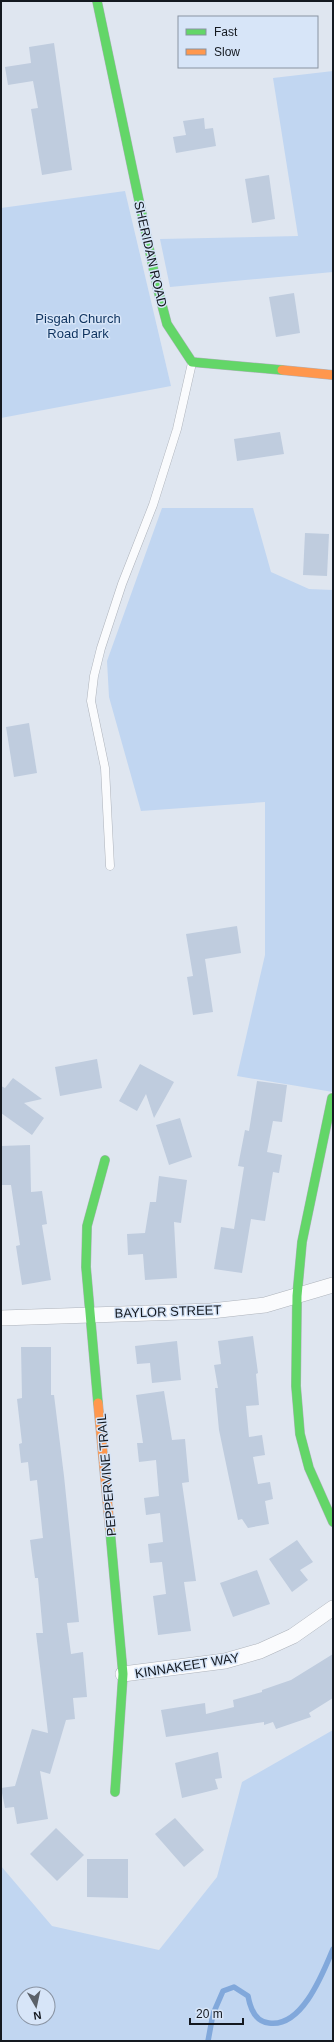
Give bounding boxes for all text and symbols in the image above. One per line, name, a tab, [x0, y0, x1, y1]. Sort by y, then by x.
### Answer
legend	[178, 16, 318, 68]
text: Fast	[214, 25, 238, 39]
text: Slow	[214, 45, 240, 59]
street label: SHERIDAN ROAD	[131, 200, 170, 309]
park label: Pisgah Church Road Park	[35, 311, 121, 341]
street label: BAYLOR STREET	[114, 1302, 222, 1321]
street label: PEPPERVINE TRAIL	[94, 1413, 119, 1537]
street label: KINNAKEET WAY	[134, 1650, 241, 1681]
north arrow	[16, 1986, 56, 2026]
scale bar	[190, 2000, 243, 2026]
text: 20 m	[196, 2007, 223, 2021]
text: N	[33, 2009, 42, 2022]

